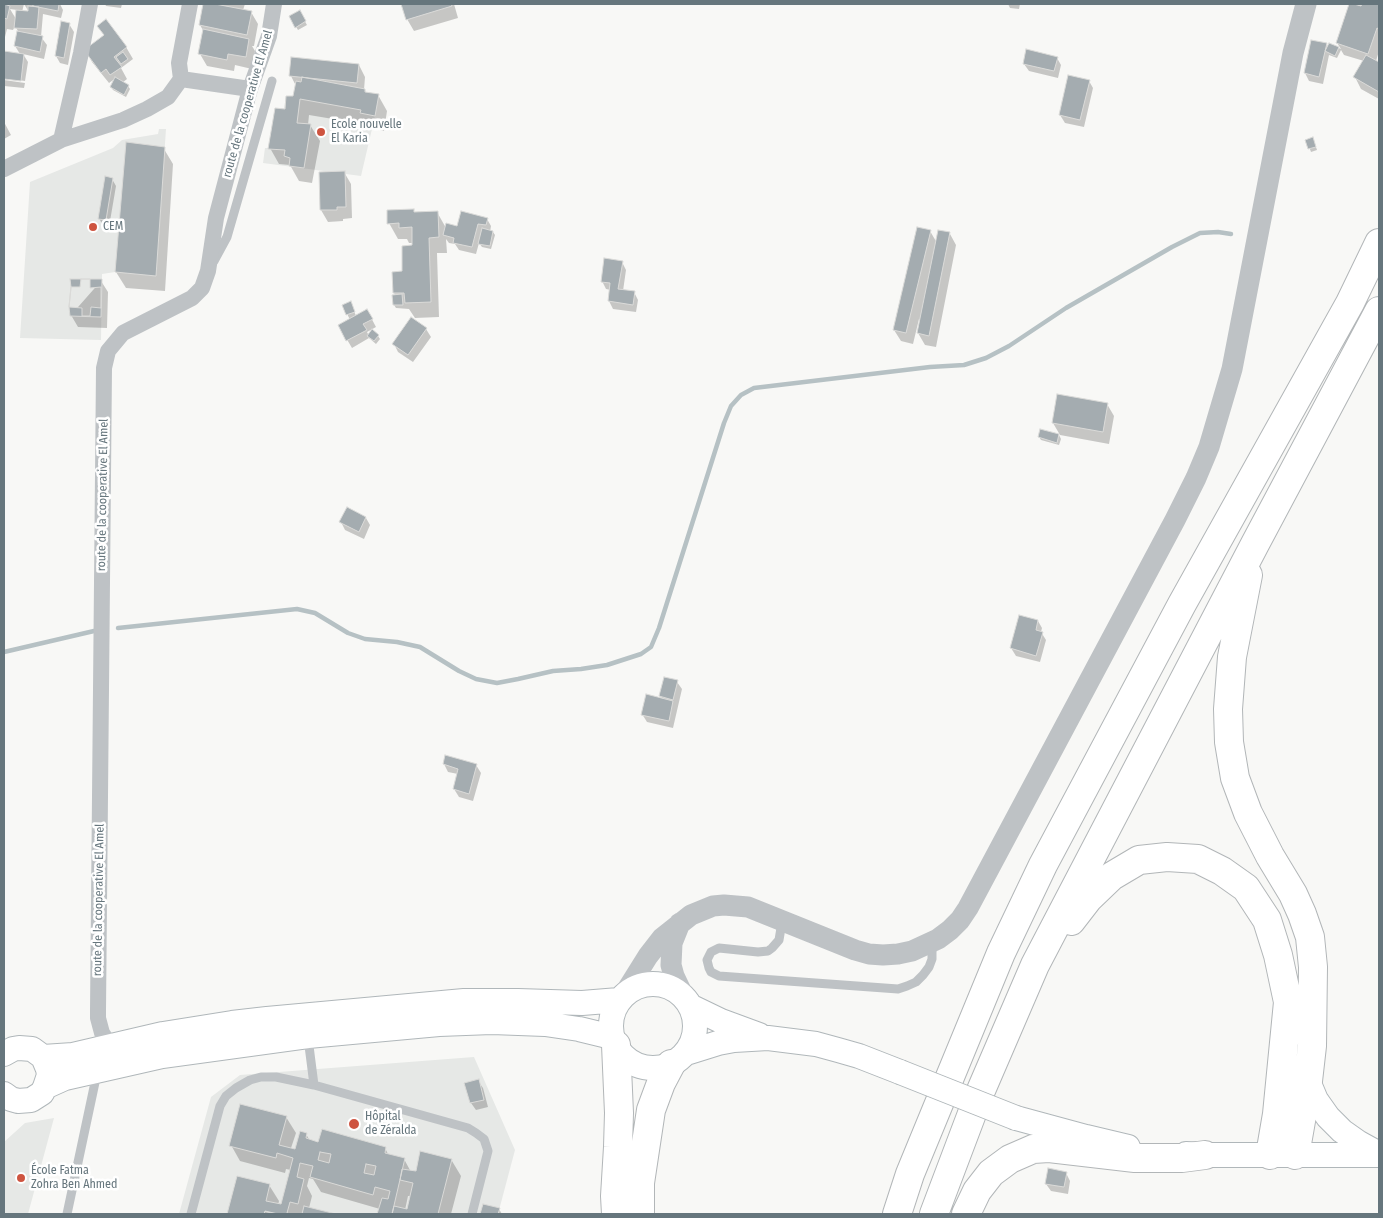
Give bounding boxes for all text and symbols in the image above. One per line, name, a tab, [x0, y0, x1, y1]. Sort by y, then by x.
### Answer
street label: route de la cooperative El Amel	[220, 29, 276, 179]
place label: Ecole nouvelle El Karia	[331, 118, 402, 146]
marker: Ecole nouvelle El Karia	[315, 126, 327, 138]
place label: CEM	[103, 220, 123, 234]
marker: CEM	[87, 221, 99, 233]
street label: route de la cooperative El Amel	[94, 419, 112, 571]
street label: route de la cooperative El Amel	[90, 824, 108, 976]
place label: Hôpital de Zéralda	[365, 1110, 417, 1138]
marker: Hôpital de Zéralda	[347, 1117, 361, 1131]
place label: École Fatma Zohra Ben Ahmed	[31, 1164, 117, 1192]
marker: École Fatma Zohra Ben Ahmed	[15, 1172, 27, 1184]

